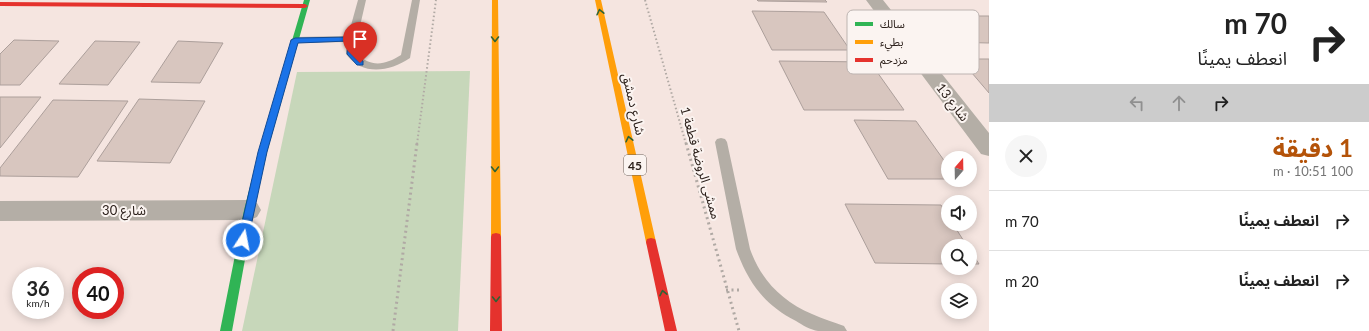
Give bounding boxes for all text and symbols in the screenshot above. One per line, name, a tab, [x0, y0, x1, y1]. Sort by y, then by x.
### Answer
text: 70 m	[1224, 6, 1287, 40]
one-way arrow	[597, 9, 605, 15]
legend	[847, 10, 979, 74]
icon: right	[1301, 16, 1353, 68]
text: سالك	[880, 17, 905, 30]
pin	[343, 22, 377, 63]
icon: arrive	[349, 28, 371, 50]
text: بطيء	[880, 35, 903, 52]
one-way arrow	[491, 36, 499, 42]
text: انعطف يمينًا	[1197, 47, 1287, 69]
text: مزدحم	[880, 53, 908, 69]
street label: شارع دمشق	[616, 71, 649, 137]
street label: شارع 13	[931, 80, 973, 126]
icon: left	[1126, 92, 1148, 114]
icon: ahead	[1168, 92, 1190, 114]
icon: right	[1210, 92, 1232, 114]
street label: ممشى الروضة قطعة 1	[676, 105, 725, 221]
text: 1 دقيقة	[1273, 133, 1353, 162]
one-way arrow	[625, 135, 633, 142]
button: close	[1005, 135, 1047, 177]
north arrow	[941, 151, 977, 187]
map controls	[941, 151, 977, 319]
road number: 45	[624, 155, 646, 175]
text: 100 m · 10:51	[1273, 163, 1353, 179]
one-way arrow	[491, 166, 499, 172]
button: sound	[941, 195, 977, 231]
street label: شارع 30	[102, 202, 146, 221]
icon: right	[1331, 210, 1353, 232]
text: انعطف يمينًا	[1239, 211, 1319, 229]
text: 70 m	[1005, 212, 1039, 230]
position arrow	[222, 219, 264, 261]
button: search	[941, 239, 977, 275]
speed limit sign: 40	[72, 267, 124, 319]
icon: right	[1331, 270, 1353, 292]
text: انعطف يمينًا	[1239, 271, 1319, 289]
text: 20 m	[1005, 272, 1039, 290]
text: 36	[26, 276, 50, 300]
button: layers	[941, 283, 977, 319]
one-way arrow	[659, 290, 667, 296]
one-way arrow	[492, 296, 500, 302]
text: km/h	[26, 297, 50, 309]

